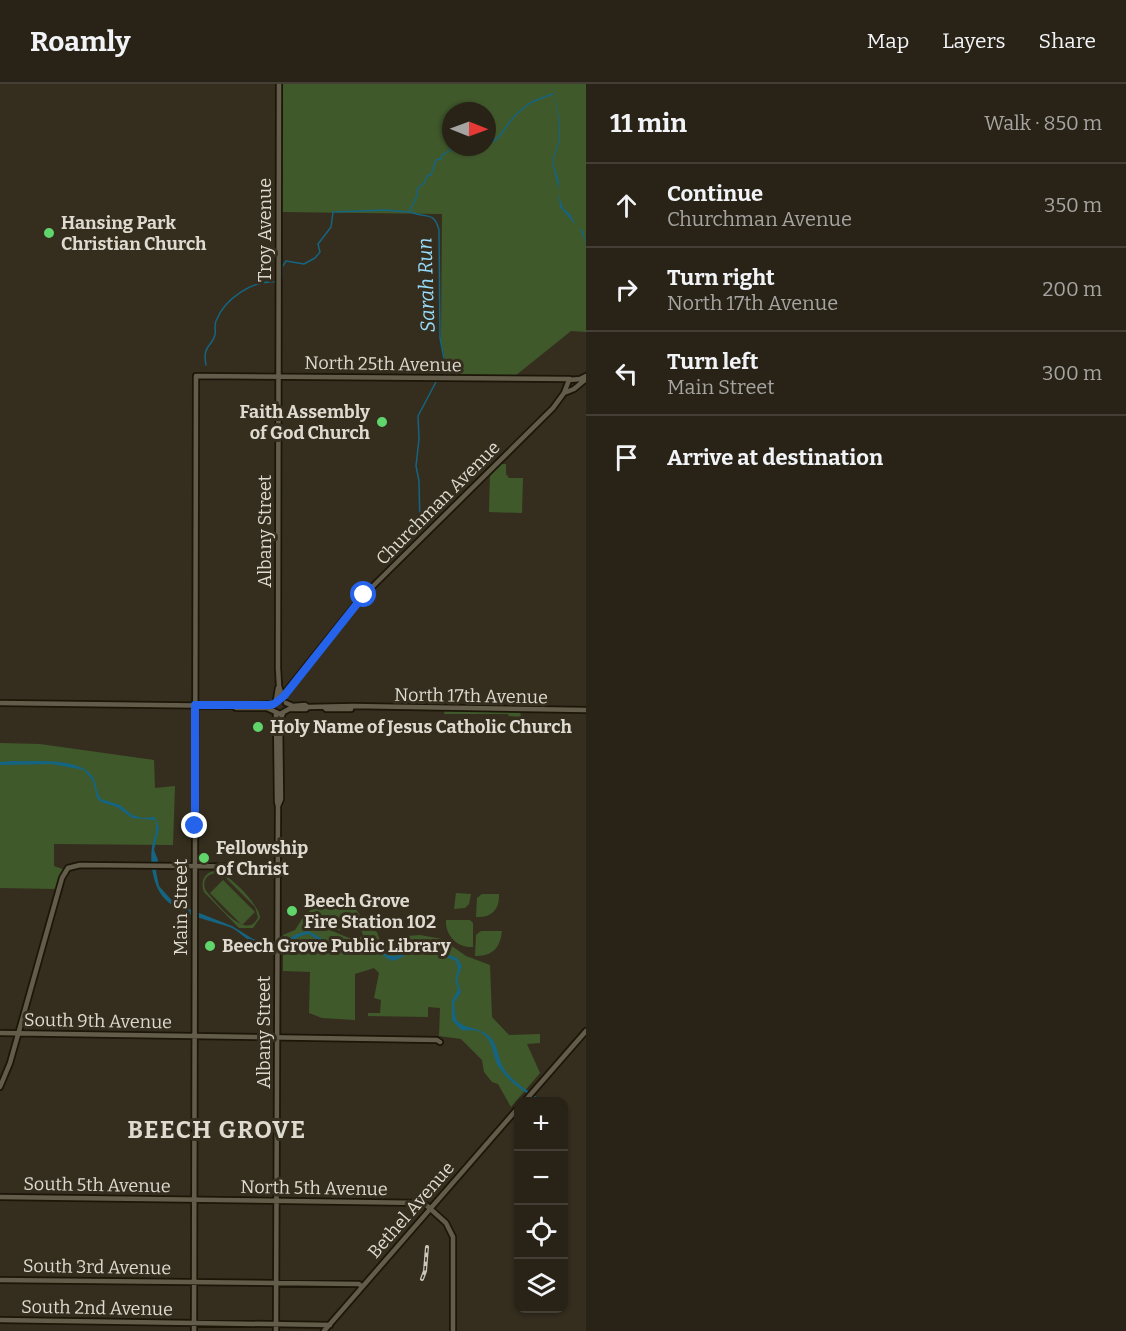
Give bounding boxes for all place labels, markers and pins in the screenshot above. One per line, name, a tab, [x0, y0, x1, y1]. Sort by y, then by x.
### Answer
place label: Hansing Park Christian Church	[61, 212, 207, 255]
marker: Hansing Park Christian Church	[42, 226, 56, 240]
place label: Faith Assembly of God Church	[240, 401, 371, 444]
marker: Faith Assembly of God Church	[375, 415, 389, 429]
place label: Holy Name of Jesus Catholic Church	[270, 716, 572, 738]
marker: Holy Name of Jesus Catholic Church	[251, 720, 265, 734]
place label: Fellowship of Christ	[216, 837, 308, 880]
marker: Fellowship of Christ	[197, 851, 211, 865]
place label: Beech Grove Fire Station 102	[304, 890, 436, 933]
marker: Beech Grove Fire Station 102	[285, 904, 299, 918]
place label: Beech Grove Public Library	[222, 935, 452, 957]
marker: Beech Grove Public Library	[203, 939, 217, 953]

